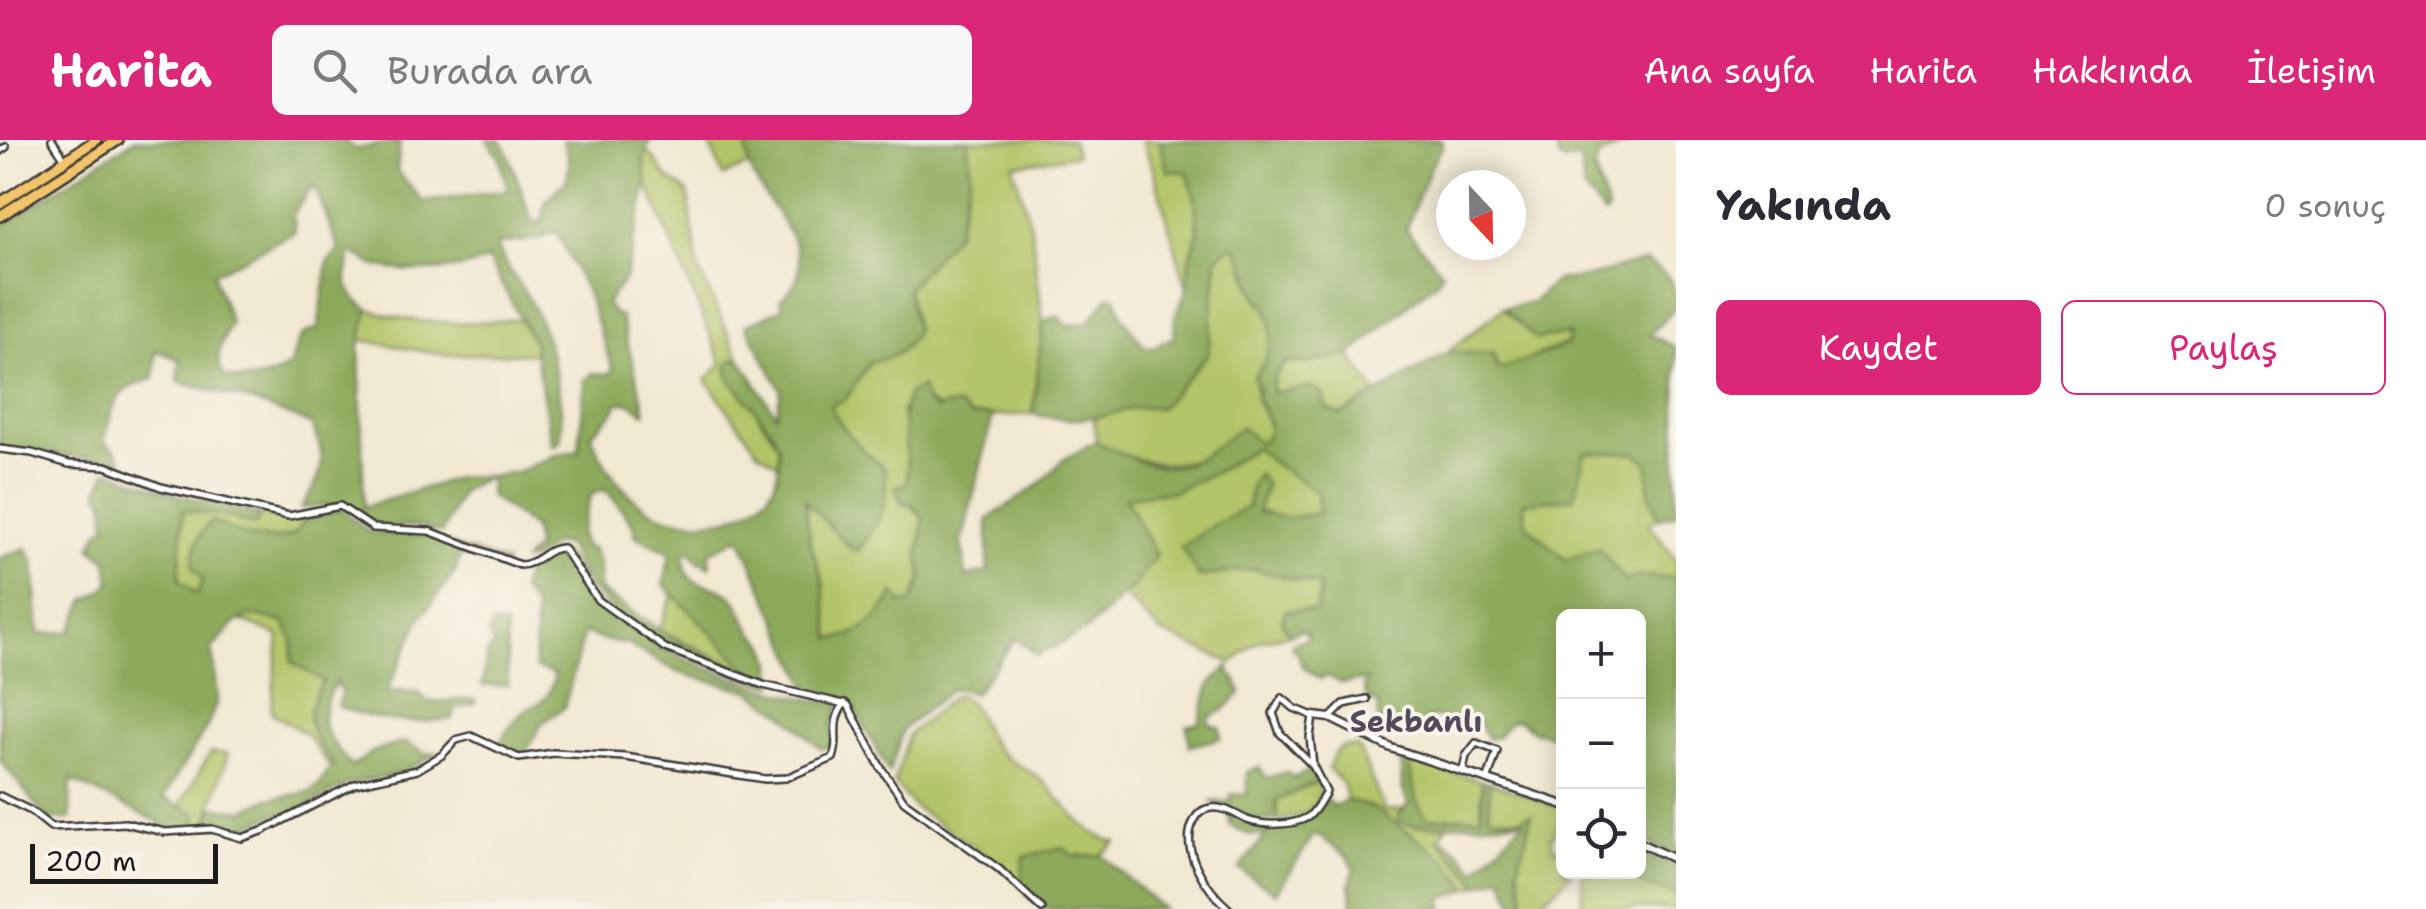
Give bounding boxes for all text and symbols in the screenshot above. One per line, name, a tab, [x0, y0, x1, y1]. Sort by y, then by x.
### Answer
search box	[272, 25, 972, 115]
text: Harita	[50, 38, 212, 102]
icon: search	[307, 43, 362, 98]
text: Burada ara	[387, 45, 592, 96]
text: Ana sayfa	[1644, 47, 1815, 94]
text: Harita	[1870, 47, 1977, 94]
text: Hakkında	[2032, 47, 2192, 94]
text: İletişim	[2247, 47, 2376, 94]
north arrow	[1436, 170, 1526, 260]
text: Yakında	[1716, 177, 1891, 233]
text: 0 sonuç	[2264, 184, 2386, 227]
button: Kaydet	[1716, 300, 2041, 395]
button: Paylaş	[2061, 300, 2386, 395]
map controls	[1556, 609, 1646, 879]
button: +	[1556, 609, 1646, 699]
button: −	[1556, 699, 1646, 789]
district label: Sekbanlı	[1350, 701, 1482, 742]
button: locate	[1556, 789, 1646, 879]
scale bar	[30, 839, 218, 884]
text: 200 m	[45, 842, 136, 880]

